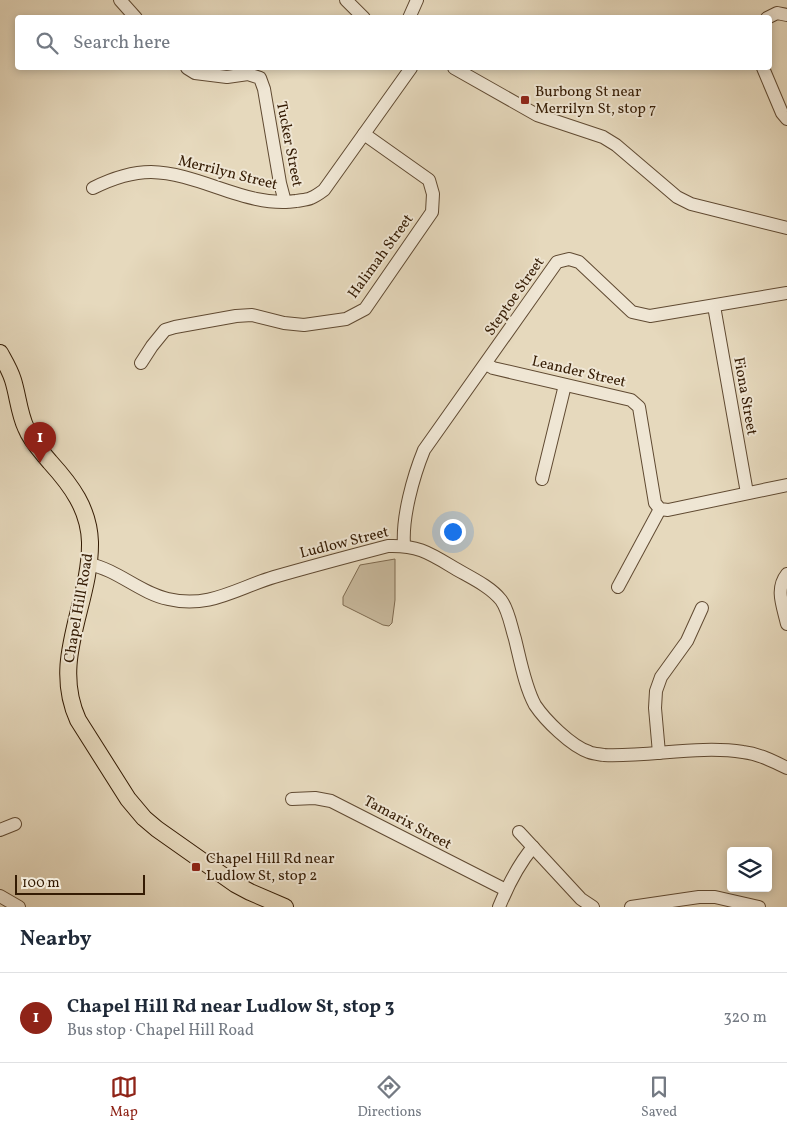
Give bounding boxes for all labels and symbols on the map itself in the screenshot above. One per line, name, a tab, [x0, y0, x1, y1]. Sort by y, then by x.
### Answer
place label: Burbong St near Merrilyn St, stop 7	[535, 82, 656, 120]
marker: Burbong St near Merrilyn St, stop 7	[519, 94, 531, 106]
street label: Tucker Street	[270, 100, 307, 189]
street label: Merrilyn Street	[176, 151, 280, 196]
street label: Halimah Street	[343, 210, 419, 303]
street label: Steptoe Street	[480, 253, 550, 340]
street label: Leander Street	[529, 351, 628, 394]
street label: Fiona Street	[727, 355, 762, 437]
pin: 1	[24, 422, 56, 463]
your location	[440, 519, 466, 545]
street label: Ludlow Street	[298, 522, 391, 565]
street label: Chapel Hill Road	[59, 552, 99, 665]
street label: Tamarix Street	[360, 791, 455, 855]
place label: Chapel Hill Rd near Ludlow St, stop 2	[206, 849, 334, 887]
marker: Chapel Hill Rd near Ludlow St, stop 2	[190, 861, 202, 873]
scale bar	[15, 872, 145, 895]

